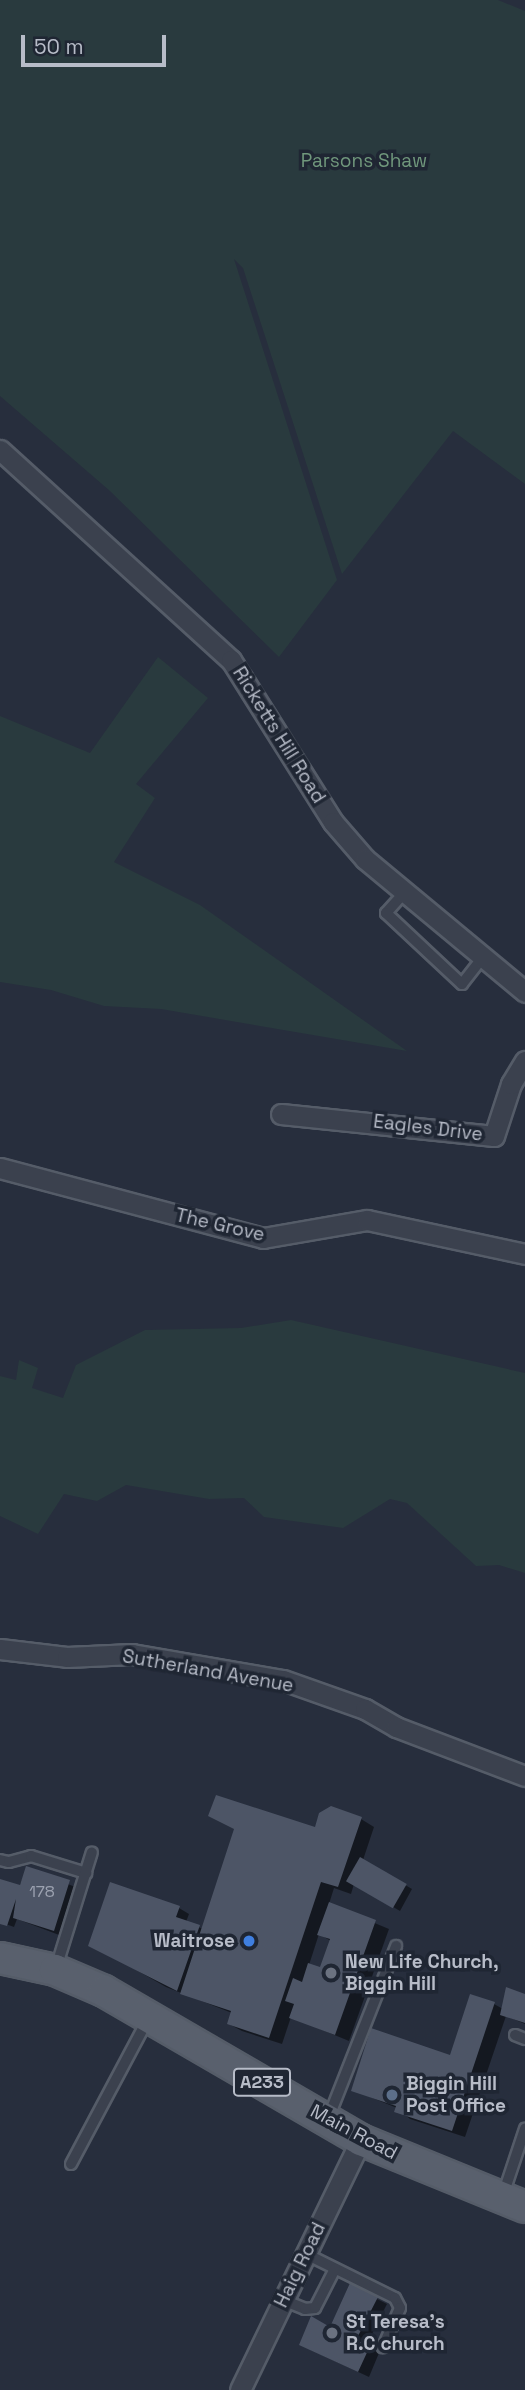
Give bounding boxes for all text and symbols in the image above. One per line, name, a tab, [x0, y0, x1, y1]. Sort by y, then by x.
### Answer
scale bar	[24, 21, 170, 65]
text: 50 m	[34, 33, 84, 60]
park label: Parsons Shaw	[301, 150, 427, 172]
street label: Ricketts Hill Road	[228, 663, 330, 807]
street label: Eagles Drive	[372, 1110, 484, 1146]
street label: The Grove	[173, 1204, 267, 1246]
street label: Sutherland Avenue	[121, 1645, 295, 1697]
house number: 178	[29, 1882, 55, 1902]
place label: Waitrose	[154, 1930, 235, 1952]
marker: Waitrose	[241, 1933, 257, 1949]
place label: New Life Church, Biggin Hill	[345, 1951, 499, 1995]
marker: New Life Church, Biggin Hill	[323, 1965, 339, 1981]
road number: A233	[232, 2068, 292, 2096]
place label: Biggin Hill Post Office	[406, 2073, 506, 2117]
marker: Biggin Hill Post Office	[384, 2087, 400, 2103]
street label: Main Road	[307, 2100, 401, 2164]
street label: Haig Road	[270, 2219, 330, 2311]
place label: St Teresa's R.C church	[346, 2311, 445, 2355]
marker: St Teresa's R.C church	[324, 2325, 340, 2341]

